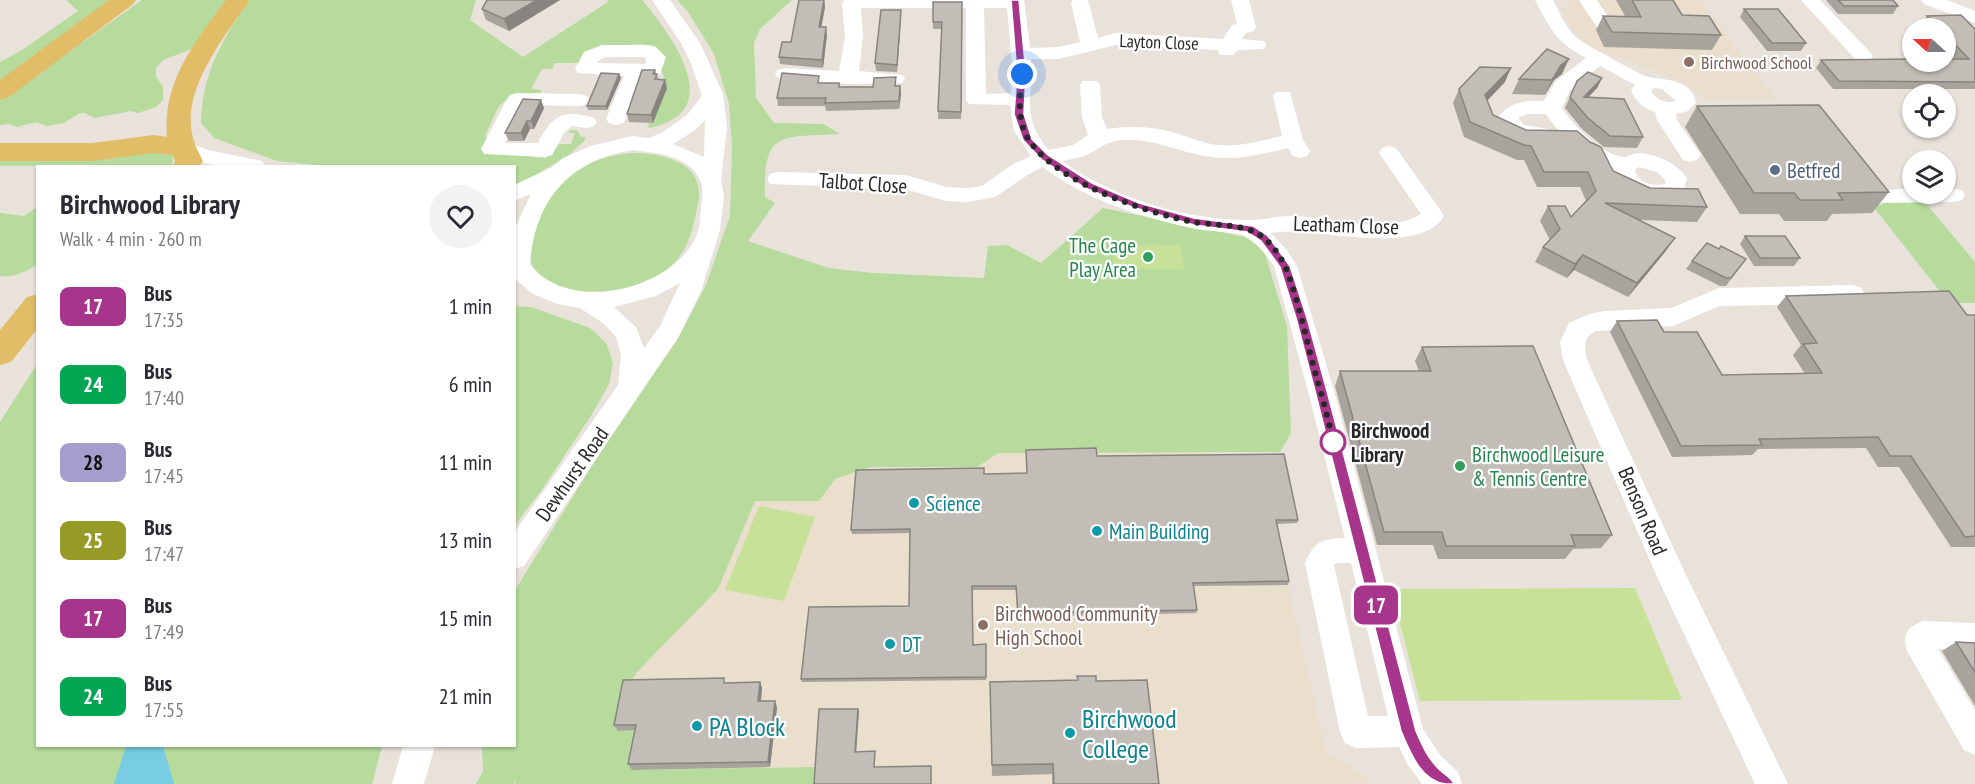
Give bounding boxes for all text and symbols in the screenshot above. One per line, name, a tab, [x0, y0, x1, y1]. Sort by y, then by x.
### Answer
north arrow	[1902, 18, 1956, 72]
map controls	[1902, 18, 1956, 204]
street label: Layton Close	[1119, 29, 1199, 55]
place label: Birchwood School	[1701, 51, 1813, 74]
marker: Birchwood School	[1682, 55, 1696, 69]
your location	[1007, 59, 1037, 89]
button: locate	[1902, 84, 1956, 138]
button: layers	[1902, 150, 1956, 204]
place label: Betfred	[1787, 157, 1840, 184]
marker: Betfred	[1768, 163, 1782, 177]
street label: Talbot Close	[818, 166, 908, 200]
text: Birchwood Library	[60, 185, 240, 222]
button: heart	[429, 185, 492, 248]
street label: Leatham Close	[1293, 210, 1399, 240]
text: Walk · 4 min · 260 m	[60, 226, 202, 252]
place label: The Cage Play Area	[1069, 232, 1136, 283]
marker: The Cage Play Area	[1141, 250, 1155, 264]
text: Bus	[144, 279, 172, 307]
text: 1 min	[449, 292, 492, 320]
text: 17	[83, 293, 103, 320]
text: 17:35	[144, 307, 184, 333]
text: Bus	[144, 357, 172, 385]
text: 6 min	[449, 370, 492, 398]
text: 24	[83, 371, 103, 398]
text: 17:40	[144, 385, 184, 411]
place label: Birchwood Library	[1351, 417, 1429, 468]
street label: Dewhurst Road	[530, 422, 614, 526]
marker: Birchwood Library	[1320, 429, 1346, 455]
text: Bus	[144, 435, 172, 463]
place label: Birchwood Leisure & Tennis Centre	[1472, 441, 1604, 492]
text: 11 min	[439, 448, 492, 476]
text: 28	[83, 449, 103, 476]
marker: Birchwood Leisure & Tennis Centre	[1453, 459, 1467, 473]
text: 17:45	[144, 463, 184, 489]
street label: Benson Road	[1612, 463, 1674, 559]
place label: Science	[926, 490, 981, 517]
marker: Science	[907, 496, 921, 510]
text: Bus	[144, 513, 172, 541]
place label: Main Building	[1109, 518, 1209, 545]
marker: Main Building	[1090, 524, 1104, 538]
text: 13 min	[439, 526, 492, 554]
text: 25	[83, 527, 103, 554]
text: 17:47	[144, 541, 184, 567]
line badge: 17	[1349, 586, 1403, 624]
text: Bus	[144, 591, 172, 619]
text: 17	[1366, 592, 1386, 619]
place label: Birchwood Community High School	[995, 600, 1158, 651]
text: 15 min	[439, 604, 492, 632]
text: 17	[83, 605, 103, 632]
marker: Birchwood Community High School	[976, 618, 990, 632]
text: 17:49	[144, 619, 184, 645]
place label: DT	[902, 631, 922, 658]
marker: DT	[883, 637, 897, 651]
text: Bus	[144, 669, 172, 697]
text: 21 min	[439, 682, 492, 710]
text: 24	[83, 683, 103, 710]
text: 17:55	[144, 697, 184, 723]
place label: Birchwood College	[1082, 702, 1177, 765]
place label: PA Block	[709, 710, 785, 743]
marker: PA Block	[690, 719, 704, 733]
marker: Birchwood College	[1063, 726, 1077, 740]

